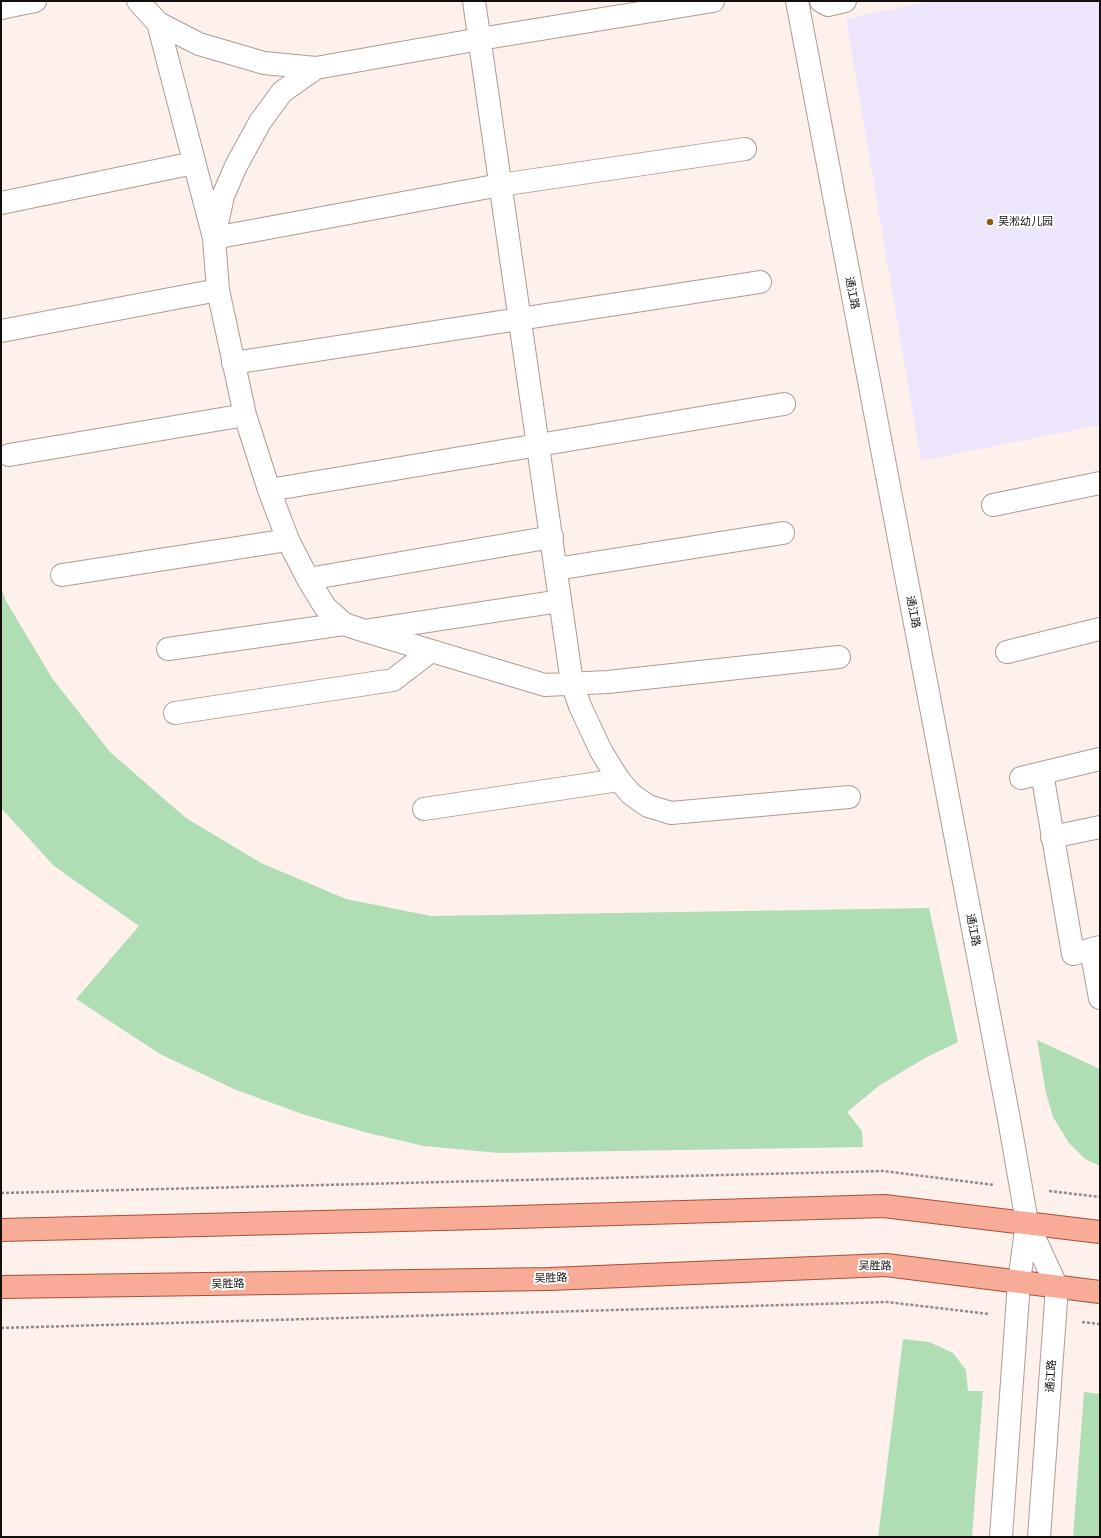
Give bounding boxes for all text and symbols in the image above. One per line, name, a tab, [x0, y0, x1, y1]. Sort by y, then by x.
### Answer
place label: 吴淞幼儿园	[998, 215, 1053, 229]
marker: 吴淞幼儿园	[985, 217, 995, 227]
street label: 通江路	[842, 276, 862, 310]
street label: 通江路	[903, 595, 923, 629]
street label: 通江路	[963, 913, 983, 947]
street label: 吴胜路	[858, 1259, 892, 1273]
street label: 吴胜路	[534, 1271, 568, 1285]
street label: 吴胜路	[211, 1277, 245, 1291]
street label: 通江路	[1043, 1359, 1059, 1393]

